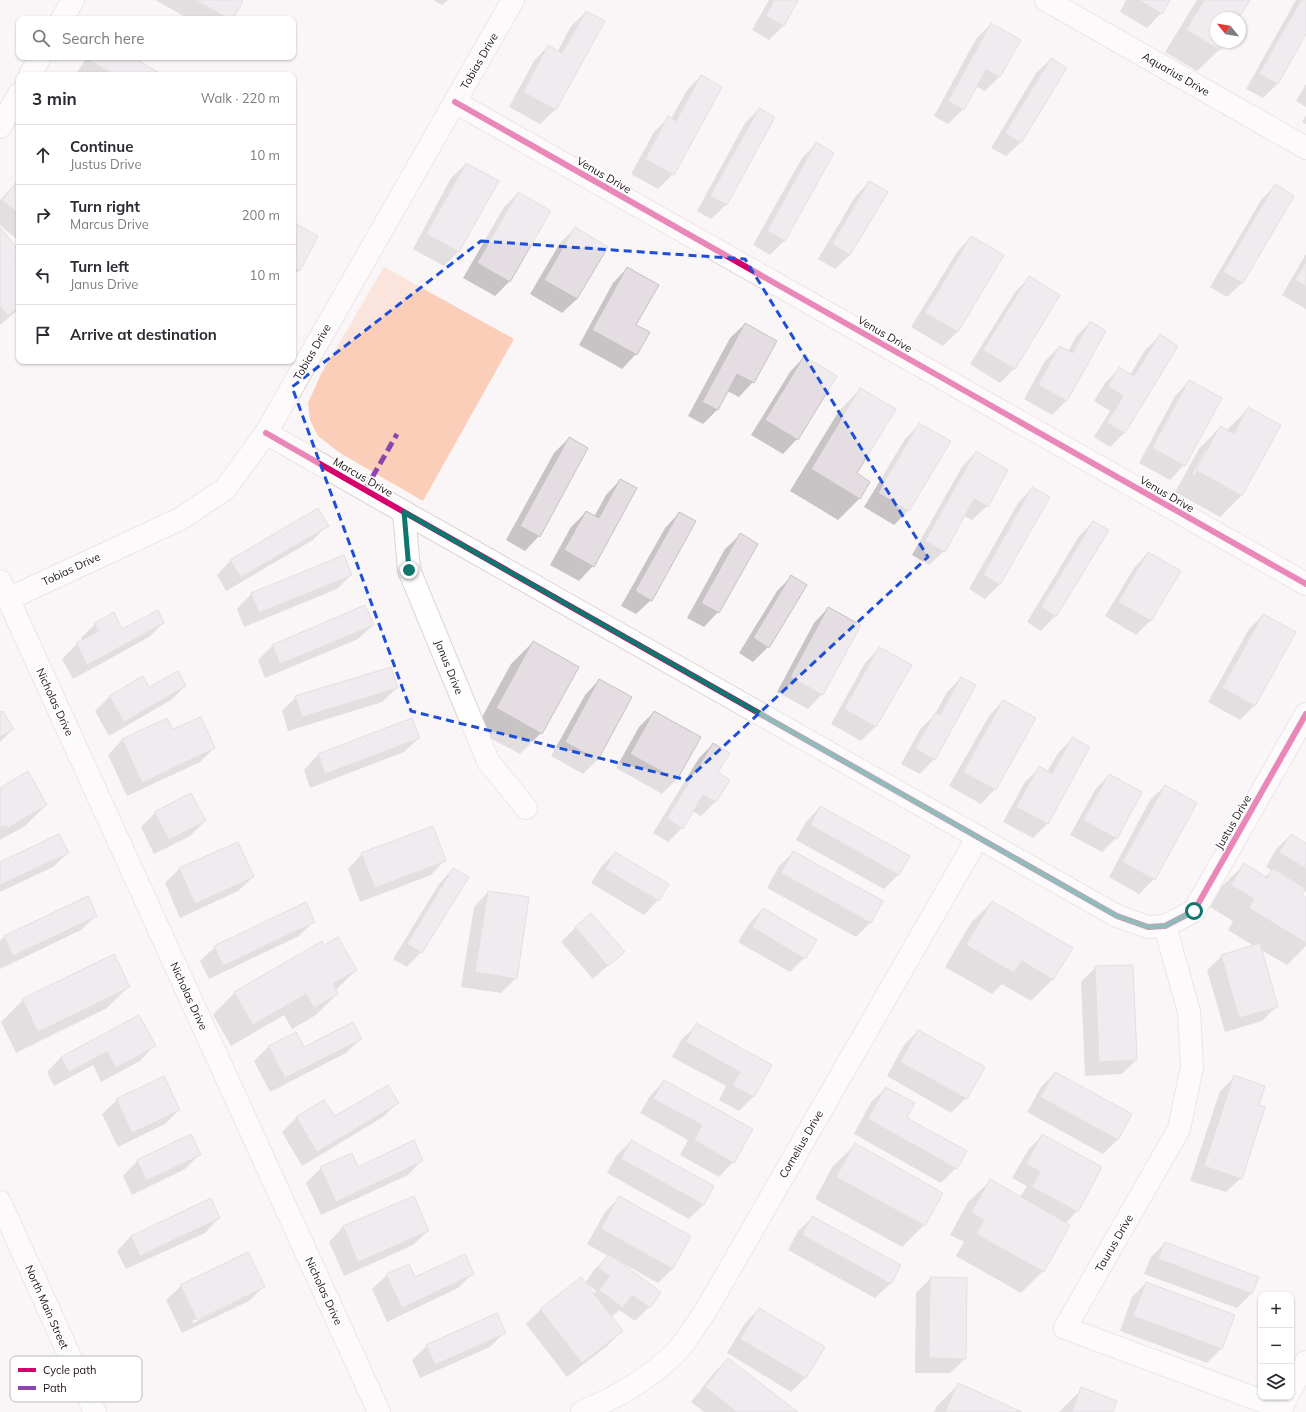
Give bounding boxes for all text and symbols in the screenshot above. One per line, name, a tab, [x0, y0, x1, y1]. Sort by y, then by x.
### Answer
north arrow	[1210, 12, 1246, 48]
search box	[16, 16, 296, 60]
icon: search	[30, 27, 52, 49]
text: Search here	[62, 29, 144, 48]
street label: Tobias Drive	[457, 30, 501, 92]
street label: Aquarius Drive	[1140, 49, 1212, 99]
text: 3 min	[32, 88, 77, 109]
text: Walk · 220 m	[201, 90, 280, 106]
text: Continue	[70, 137, 133, 156]
icon: ahead	[32, 144, 54, 166]
text: 10 m	[250, 147, 280, 163]
street label: Venus Drive	[574, 154, 634, 196]
text: Justus Drive	[70, 156, 141, 172]
text: Turn right	[70, 197, 140, 216]
icon: right	[32, 204, 54, 226]
text: 200 m	[242, 207, 280, 223]
text: Marcus Drive	[70, 216, 149, 232]
text: Turn left	[70, 257, 129, 276]
icon: left	[32, 264, 54, 286]
text: 10 m	[250, 267, 280, 283]
text: Janus Drive	[70, 276, 138, 292]
street label: Venus Drive	[855, 313, 915, 355]
street label: Tobias Drive	[290, 321, 334, 383]
icon: arrive	[32, 324, 54, 346]
text: Arrive at destination	[70, 325, 217, 344]
street label: Marcus Drive	[331, 454, 395, 500]
street label: Venus Drive	[1137, 473, 1197, 515]
street label: Tobias Drive	[40, 549, 102, 589]
route end	[400, 561, 418, 579]
street label: Janus Drive	[432, 638, 466, 696]
street label: Nicholas Drive	[33, 666, 77, 738]
street label: Justus Drive	[1212, 792, 1254, 852]
route start	[1185, 902, 1203, 920]
street label: Nicholas Drive	[167, 960, 211, 1032]
street label: Cornelius Drive	[776, 1107, 826, 1181]
street label: Taurus Drive	[1092, 1212, 1136, 1274]
street label: Nicholas Drive	[302, 1255, 346, 1327]
street label: North Main Street	[22, 1263, 72, 1351]
map controls	[1258, 1292, 1294, 1400]
button: +	[1258, 1292, 1294, 1328]
button: −	[1258, 1328, 1294, 1364]
legend	[10, 1356, 142, 1402]
text: Cycle path	[43, 1363, 96, 1377]
button: layers	[1258, 1364, 1294, 1400]
text: Path	[43, 1381, 67, 1395]

